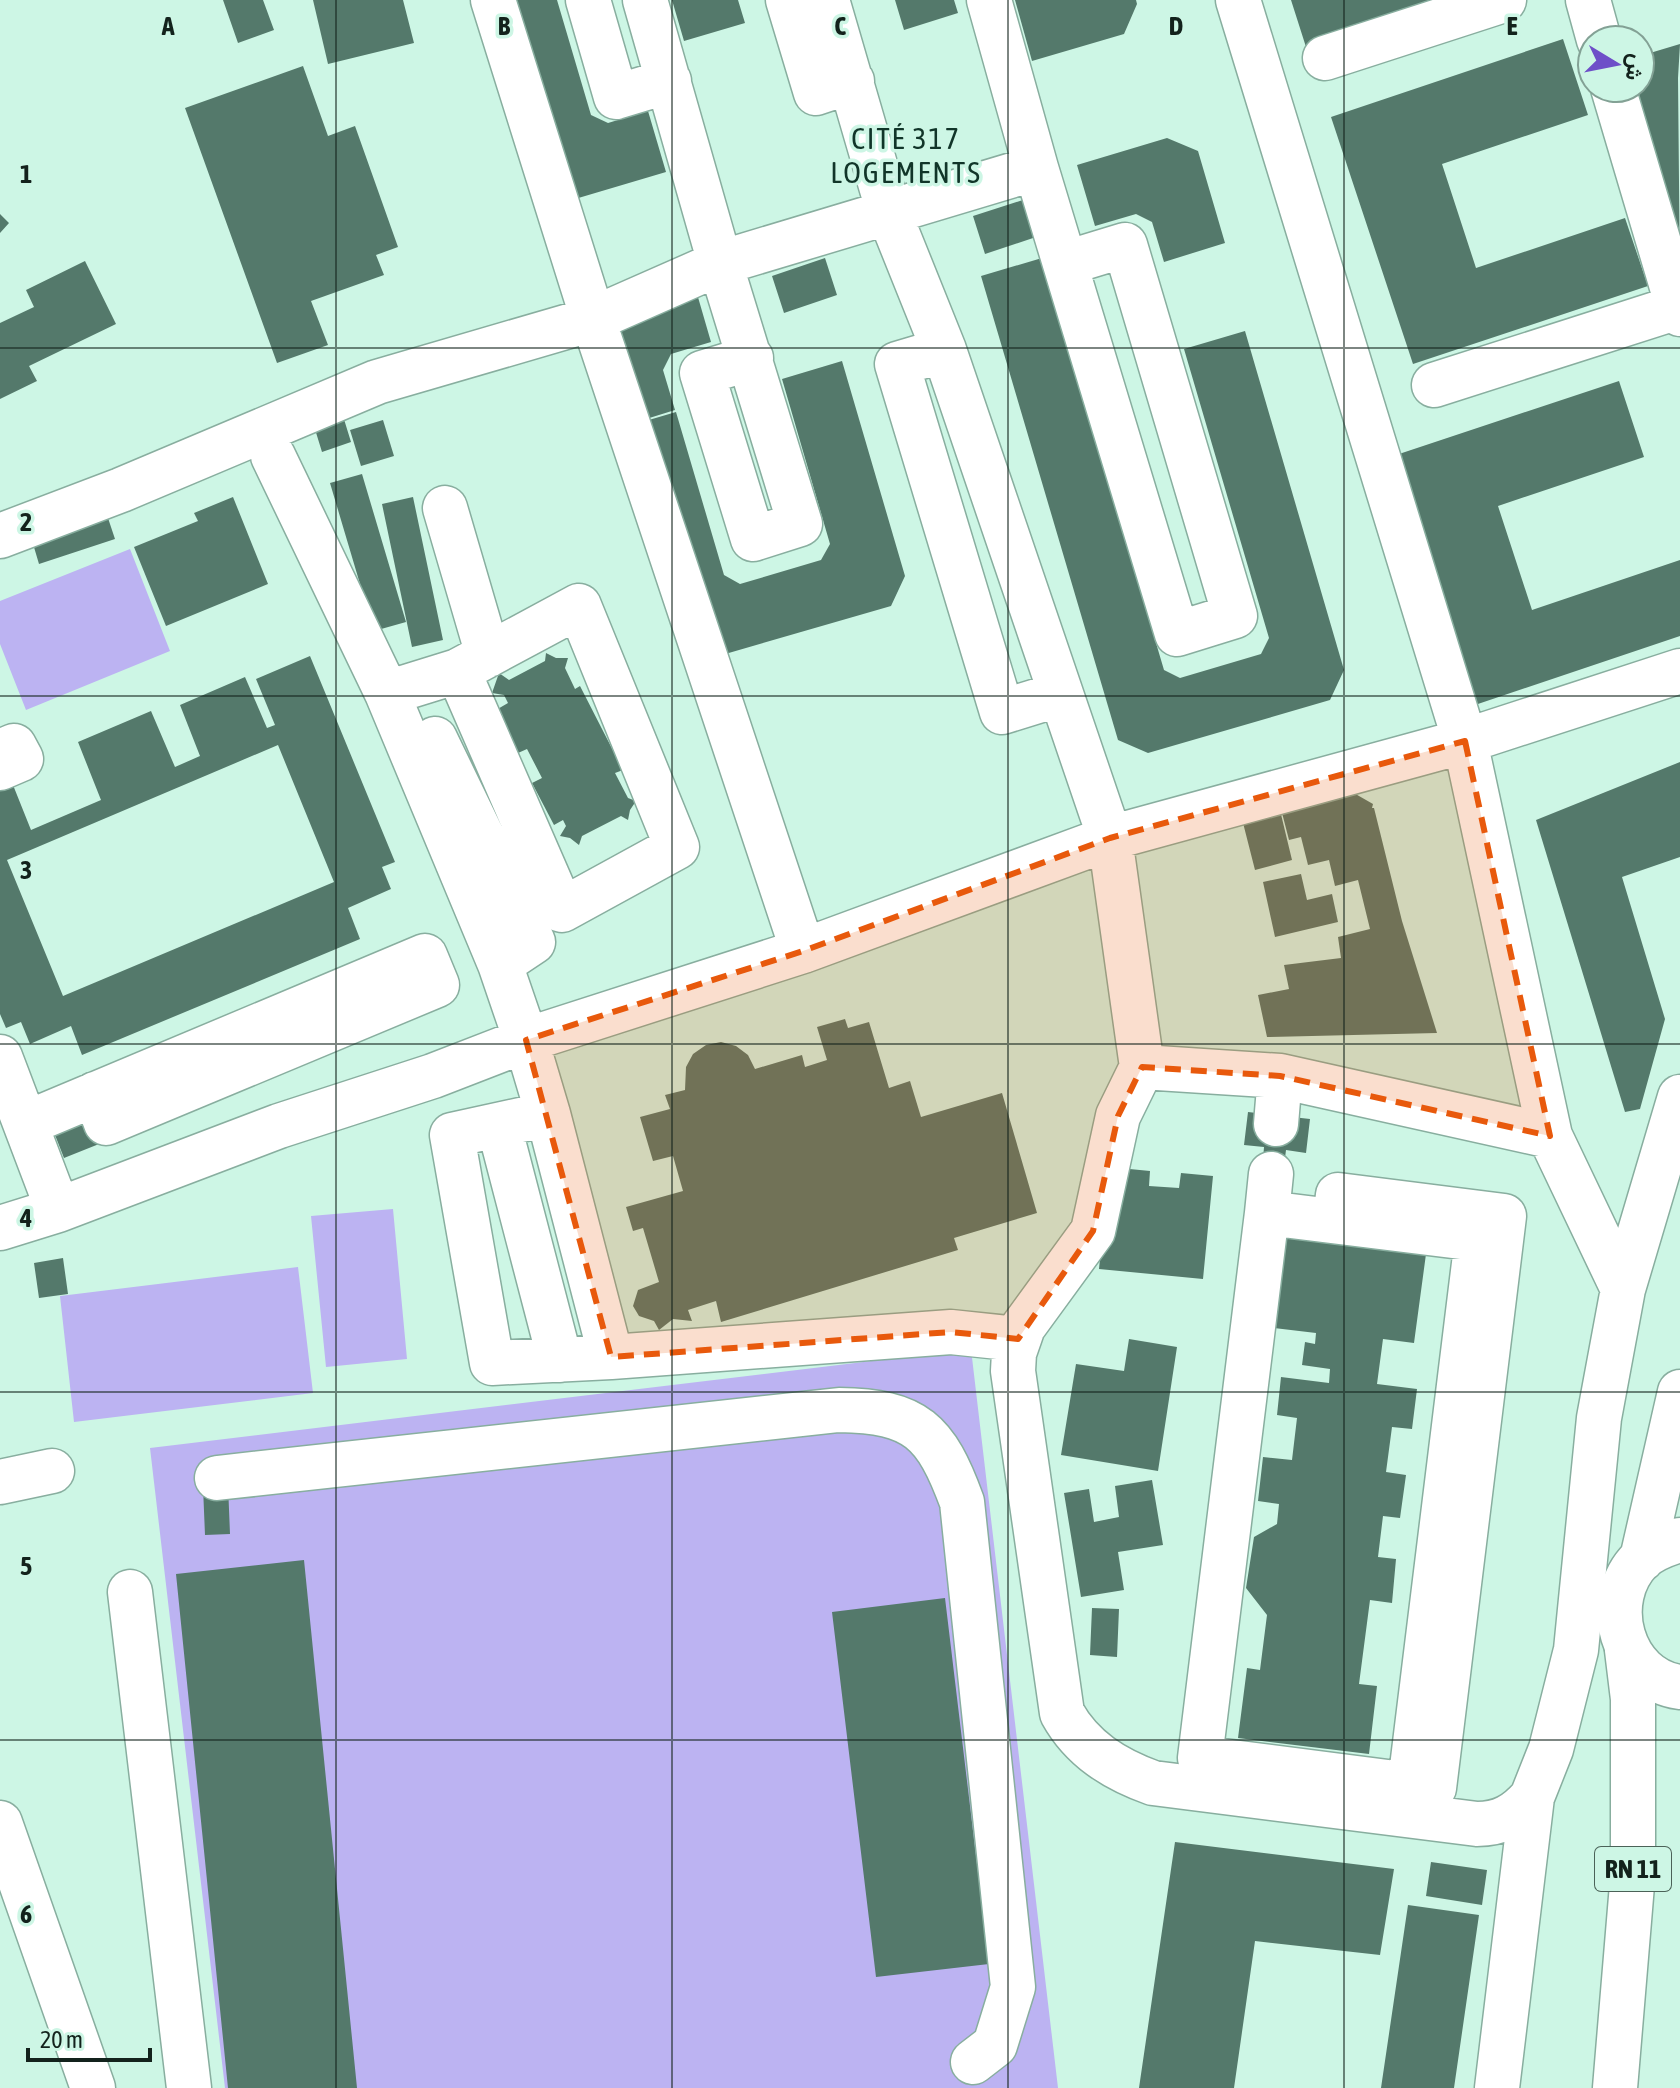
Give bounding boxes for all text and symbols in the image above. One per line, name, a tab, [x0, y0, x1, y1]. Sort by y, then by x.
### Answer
text: A	[161, 11, 175, 41]
text: B	[498, 11, 511, 41]
text: C	[834, 11, 846, 41]
text: D	[1169, 11, 1183, 41]
text: E	[1506, 11, 1518, 41]
north arrow	[1576, 24, 1656, 104]
text: ش	[1620, 52, 1651, 83]
district label: CITÉ 317 LOGEMENTS	[830, 121, 982, 189]
text: 1	[20, 159, 32, 189]
text: 2	[20, 507, 32, 537]
text: 3	[20, 855, 32, 885]
text: 4	[19, 1203, 32, 1233]
text: 5	[20, 1551, 32, 1581]
road number: RN 11	[1595, 1847, 1671, 1891]
text: 6	[20, 1899, 32, 1929]
scale bar	[28, 2012, 150, 2062]
text: 20 m	[40, 2026, 83, 2053]

